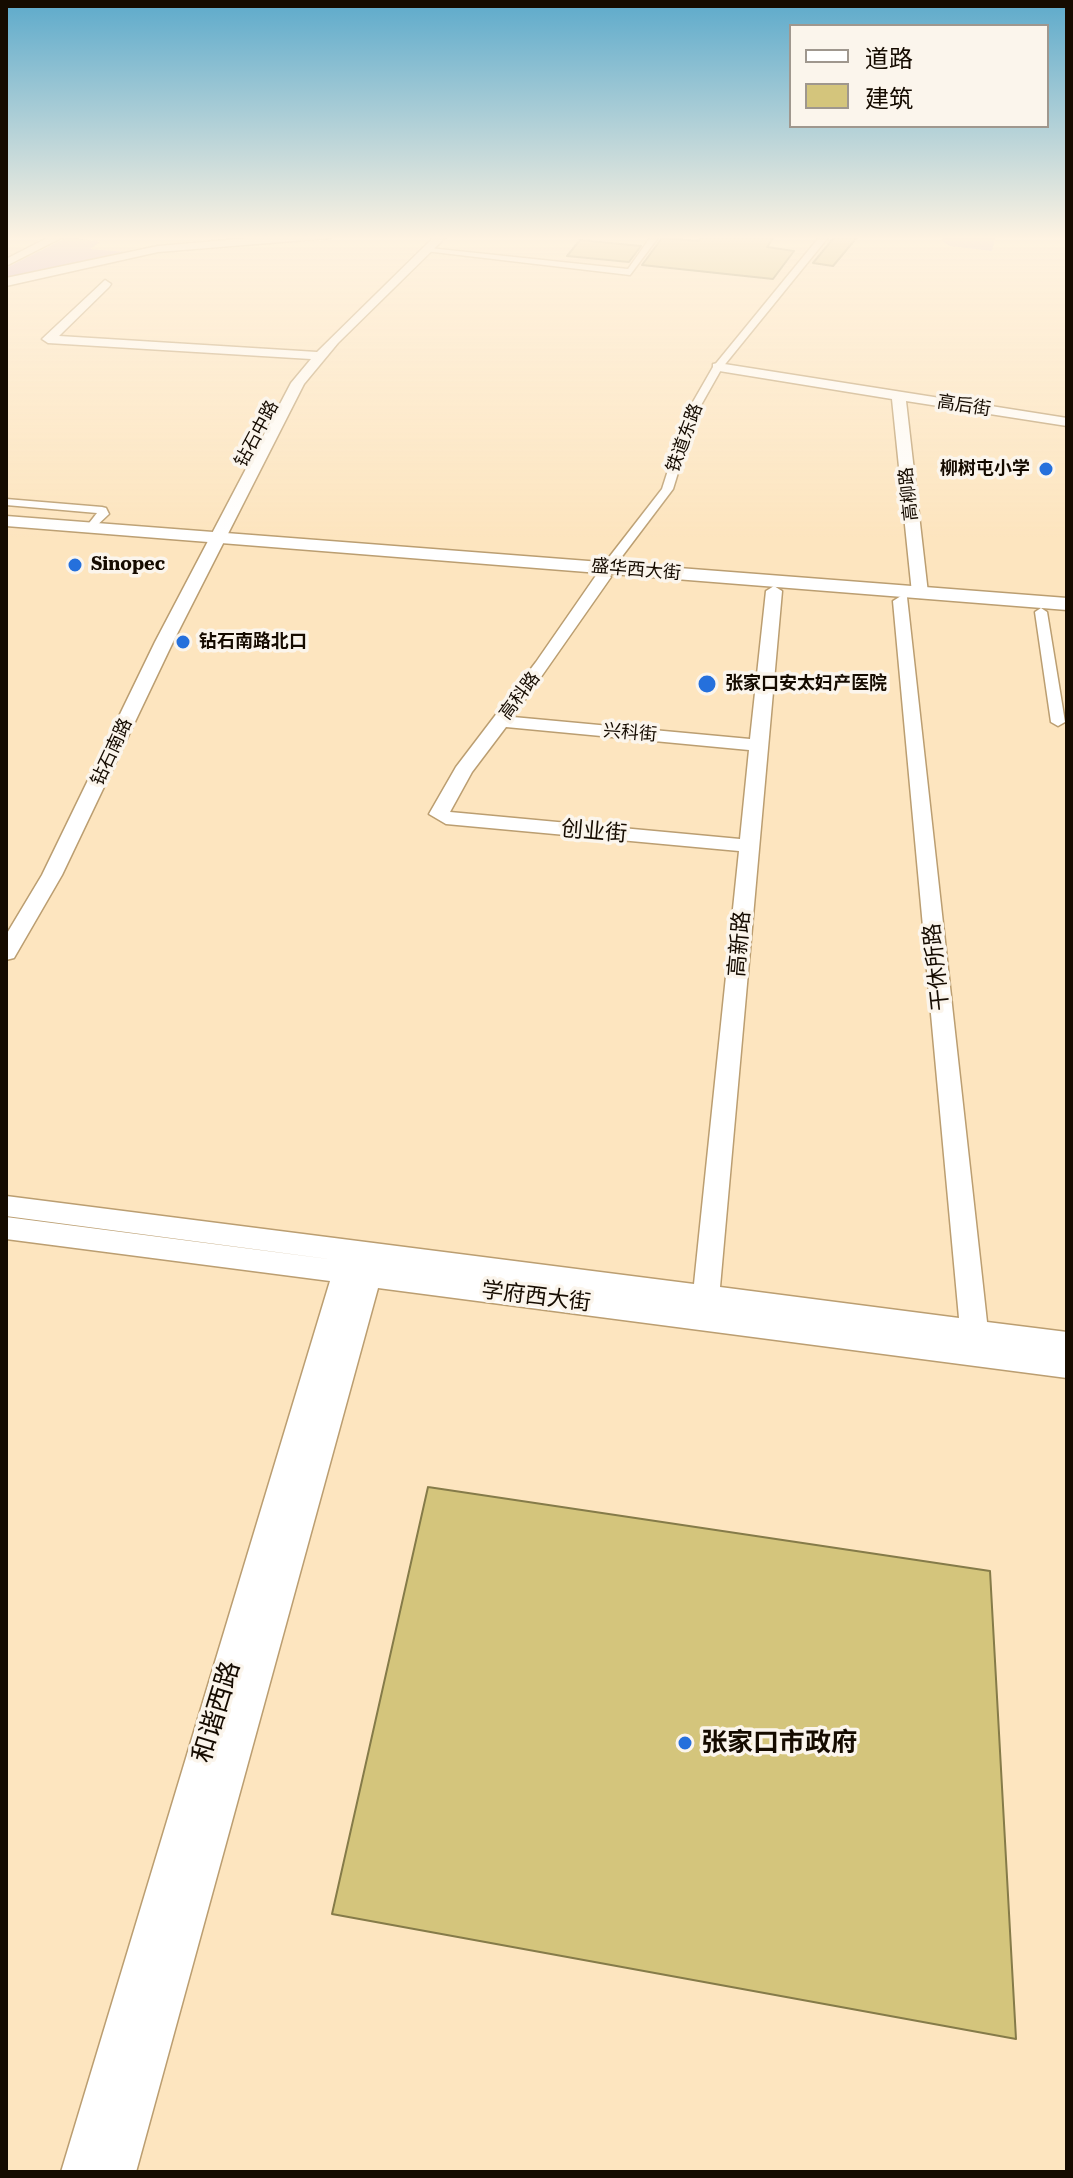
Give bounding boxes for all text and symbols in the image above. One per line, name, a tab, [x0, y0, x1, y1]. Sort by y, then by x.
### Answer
legend	[789, 24, 1049, 128]
text: 道路	[865, 45, 913, 73]
text: 建筑	[865, 85, 913, 113]
street label: 高后街	[936, 391, 992, 421]
street label: 钻石中路	[231, 397, 283, 471]
street label: 铁道东路	[663, 400, 707, 476]
place label: 柳树屯小学	[940, 458, 1030, 480]
marker: 柳树屯小学	[1037, 460, 1055, 478]
street label: 高柳路	[895, 466, 923, 522]
place label: Sinopec	[91, 554, 165, 576]
street label: 盛华西大街	[590, 555, 682, 585]
marker: Sinopec	[66, 556, 84, 574]
place label: 钻石南路北口	[199, 631, 307, 653]
marker: 钻石南路北口	[174, 633, 192, 651]
street label: 高科路	[495, 668, 545, 724]
marker: 张家口安太妇产医院	[696, 673, 718, 695]
place label: 张家口安太妇产医院	[725, 673, 887, 695]
street label: 钻石南路	[87, 715, 137, 789]
street label: 兴科街	[602, 720, 658, 746]
street label: 创业街	[560, 816, 628, 848]
street label: 高新路	[724, 910, 756, 978]
street label: 干休所路	[919, 922, 955, 1012]
street label: 学府西大街	[480, 1277, 592, 1317]
street label: 和谐西路	[187, 1658, 247, 1766]
place label: 张家口市政府	[701, 1727, 857, 1759]
marker: 张家口市政府	[676, 1734, 694, 1752]

